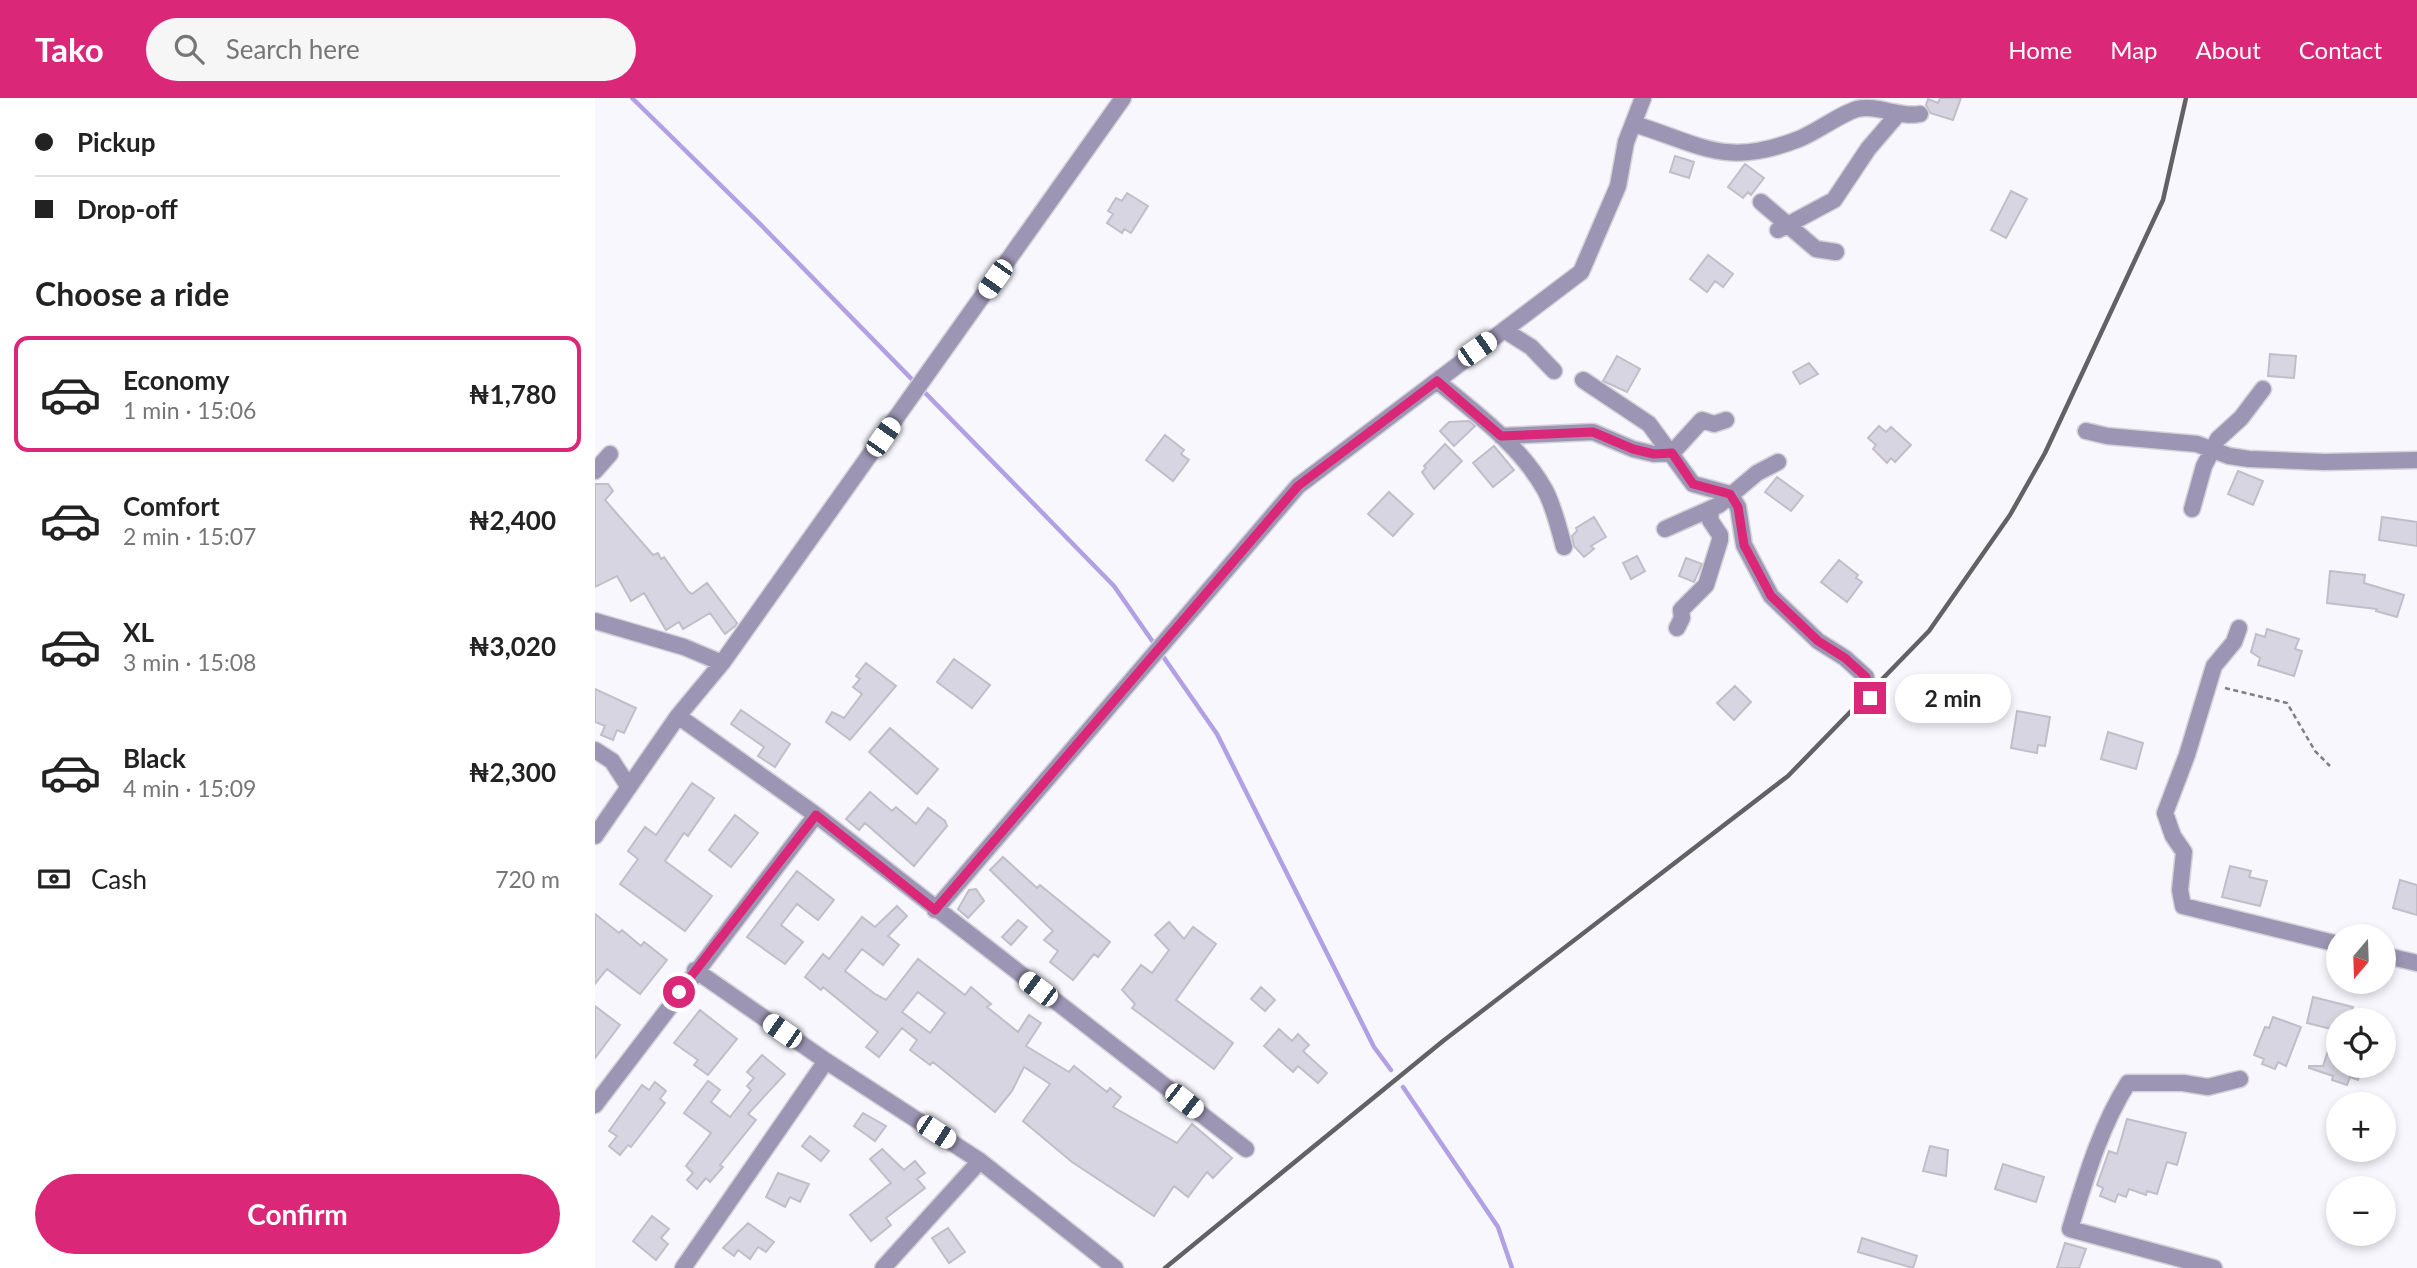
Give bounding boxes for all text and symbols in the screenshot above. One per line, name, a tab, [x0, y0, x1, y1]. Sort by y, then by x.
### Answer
search box	[146, 18, 636, 81]
text: Tako	[35, 29, 104, 69]
icon: search	[170, 30, 208, 68]
text: Search here	[226, 33, 360, 65]
text: Home	[2008, 35, 2072, 64]
text: Map	[2110, 35, 2158, 64]
text: About	[2196, 35, 2261, 64]
text: Contact	[2299, 35, 2382, 64]
text: Pickup	[77, 126, 156, 158]
text: Drop-off	[77, 193, 178, 225]
car	[975, 256, 1016, 302]
text: Choose a ride	[35, 274, 229, 313]
car	[1454, 328, 1501, 370]
icon: car	[39, 363, 102, 426]
text: Economy	[123, 364, 229, 396]
text: ₦1,780	[469, 378, 556, 410]
text: 1 min · 15:06	[123, 396, 256, 424]
car	[863, 414, 904, 460]
icon: car	[39, 489, 102, 552]
text: Comfort	[123, 490, 220, 522]
text: ₦2,400	[469, 504, 556, 536]
text: 2 min · 15:07	[123, 522, 256, 550]
icon: car	[39, 615, 102, 678]
text: XL	[123, 616, 154, 648]
text: ₦3,020	[469, 630, 556, 662]
text: 3 min · 15:08	[123, 648, 256, 676]
callout: 2 min	[1895, 674, 2010, 722]
route end	[1854, 682, 1886, 714]
text: 2 min	[1924, 684, 1982, 712]
icon: car	[39, 741, 102, 804]
text: Black	[123, 742, 186, 774]
text: ₦2,300	[469, 756, 556, 788]
text: 4 min · 15:09	[123, 774, 256, 802]
icon: cash	[35, 860, 73, 898]
text: Cash	[91, 863, 147, 895]
text: 720 m	[495, 865, 560, 893]
north arrow	[2326, 924, 2396, 994]
map controls	[2326, 924, 2396, 1246]
car	[1015, 968, 1062, 1010]
route start	[663, 976, 695, 1008]
button: locate	[2326, 1008, 2396, 1078]
car	[759, 1010, 806, 1052]
car	[1161, 1080, 1208, 1122]
button: +	[2326, 1092, 2396, 1162]
car	[913, 1112, 960, 1152]
button: Confirm	[35, 1174, 560, 1254]
button: −	[2326, 1176, 2396, 1246]

